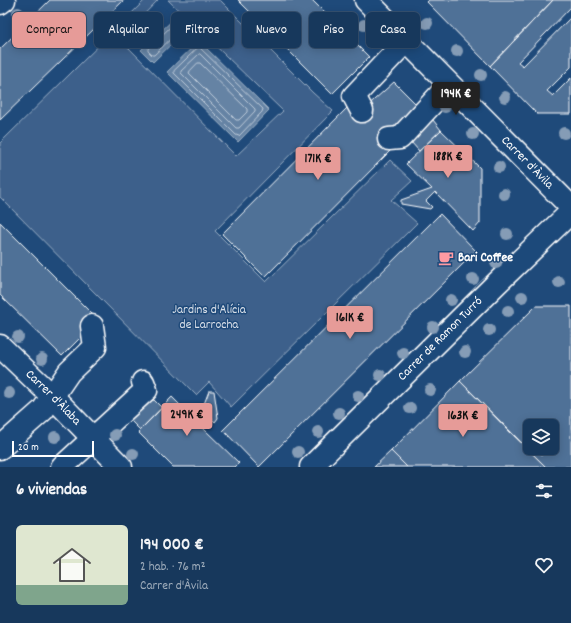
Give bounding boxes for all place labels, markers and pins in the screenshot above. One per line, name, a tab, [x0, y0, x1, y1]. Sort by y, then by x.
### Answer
pin: 194K €	[423, 82, 489, 116]
pin: 188K €	[415, 145, 481, 179]
pin: 171K €	[285, 147, 351, 181]
cafe icon: Bari Coffee	[437, 249, 455, 267]
place label: Bari Coffee	[458, 249, 513, 268]
pin: 161K €	[317, 306, 383, 340]
pin: 249K €	[154, 403, 220, 437]
pin: 163K €	[430, 404, 496, 438]

